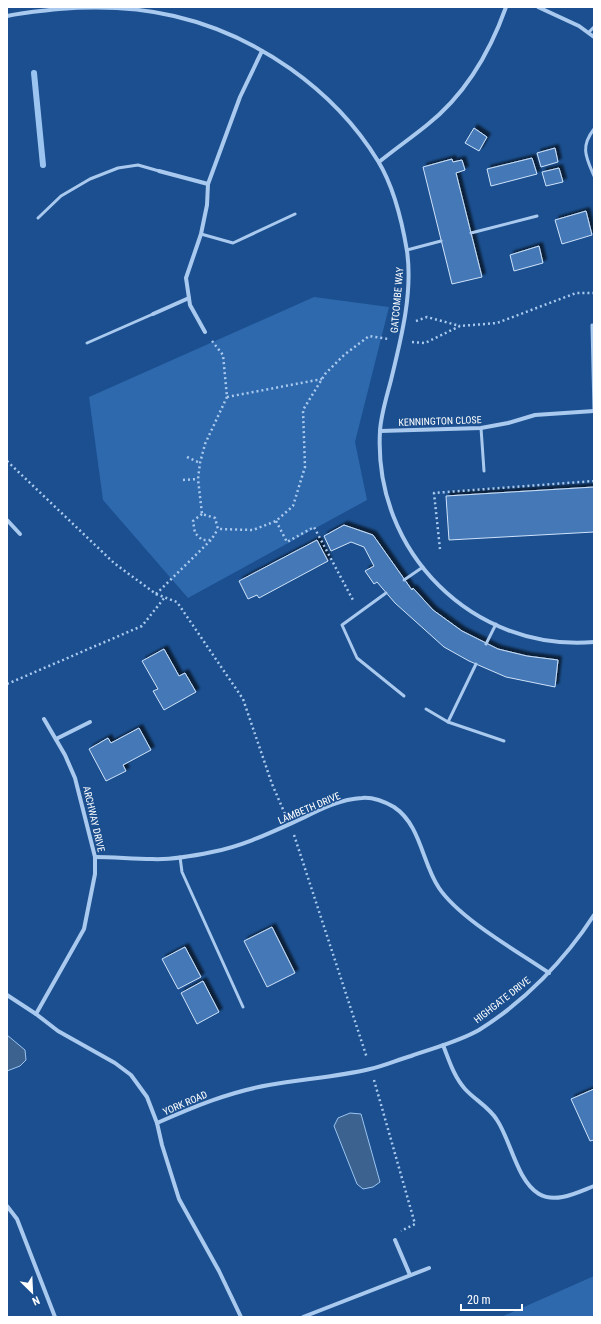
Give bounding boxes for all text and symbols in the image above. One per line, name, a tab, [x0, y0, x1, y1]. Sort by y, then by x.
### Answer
street label: GATCOMBE WAY	[389, 266, 405, 333]
street label: KENNINGTON CLOSE	[398, 414, 482, 428]
street label: ARCHWAY DRIVE	[81, 785, 107, 853]
street label: LAMBETH DRIVE	[276, 790, 342, 826]
street label: HIGHGATE DRIVE	[472, 975, 532, 1025]
street label: YORK ROAD	[161, 1089, 209, 1117]
north arrow	[12, 1272, 52, 1312]
scale bar	[461, 1286, 522, 1312]
text: N	[30, 1293, 42, 1308]
text: 20 m	[467, 1293, 491, 1307]

